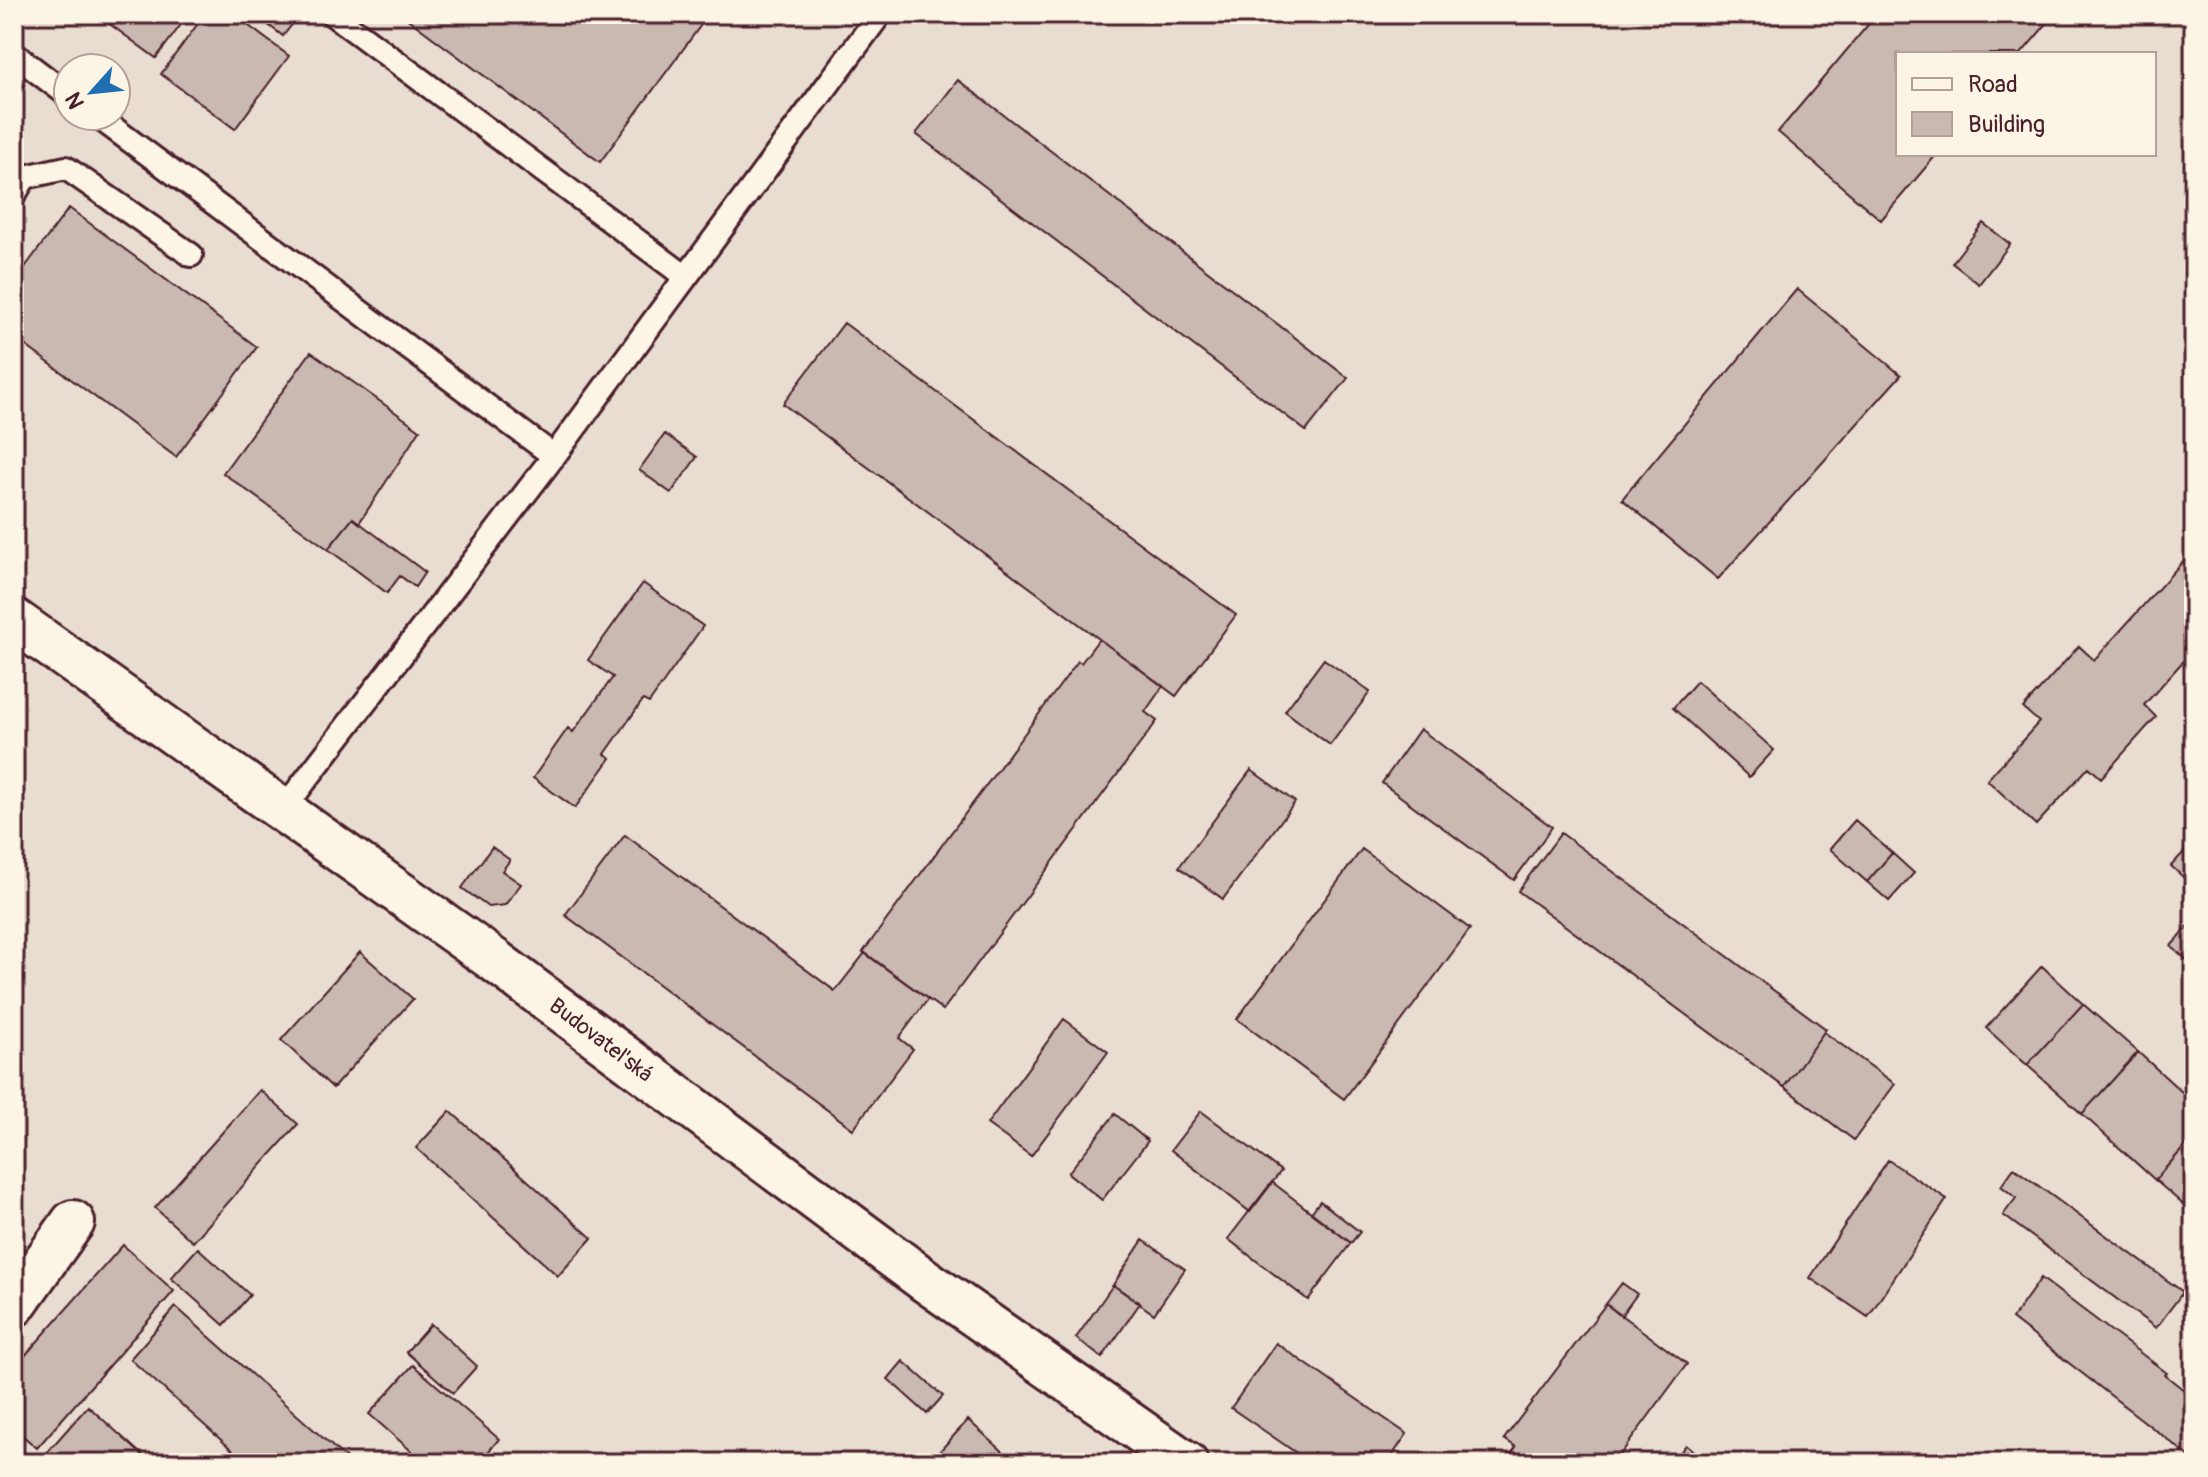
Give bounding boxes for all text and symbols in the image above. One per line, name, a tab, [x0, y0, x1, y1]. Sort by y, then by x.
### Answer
north arrow	[52, 52, 132, 132]
legend	[1896, 52, 2156, 156]
text: Road	[1968, 70, 2018, 99]
text: N	[59, 88, 91, 114]
text: Building	[1968, 110, 2045, 139]
street label: Budovateľská	[543, 992, 659, 1088]

